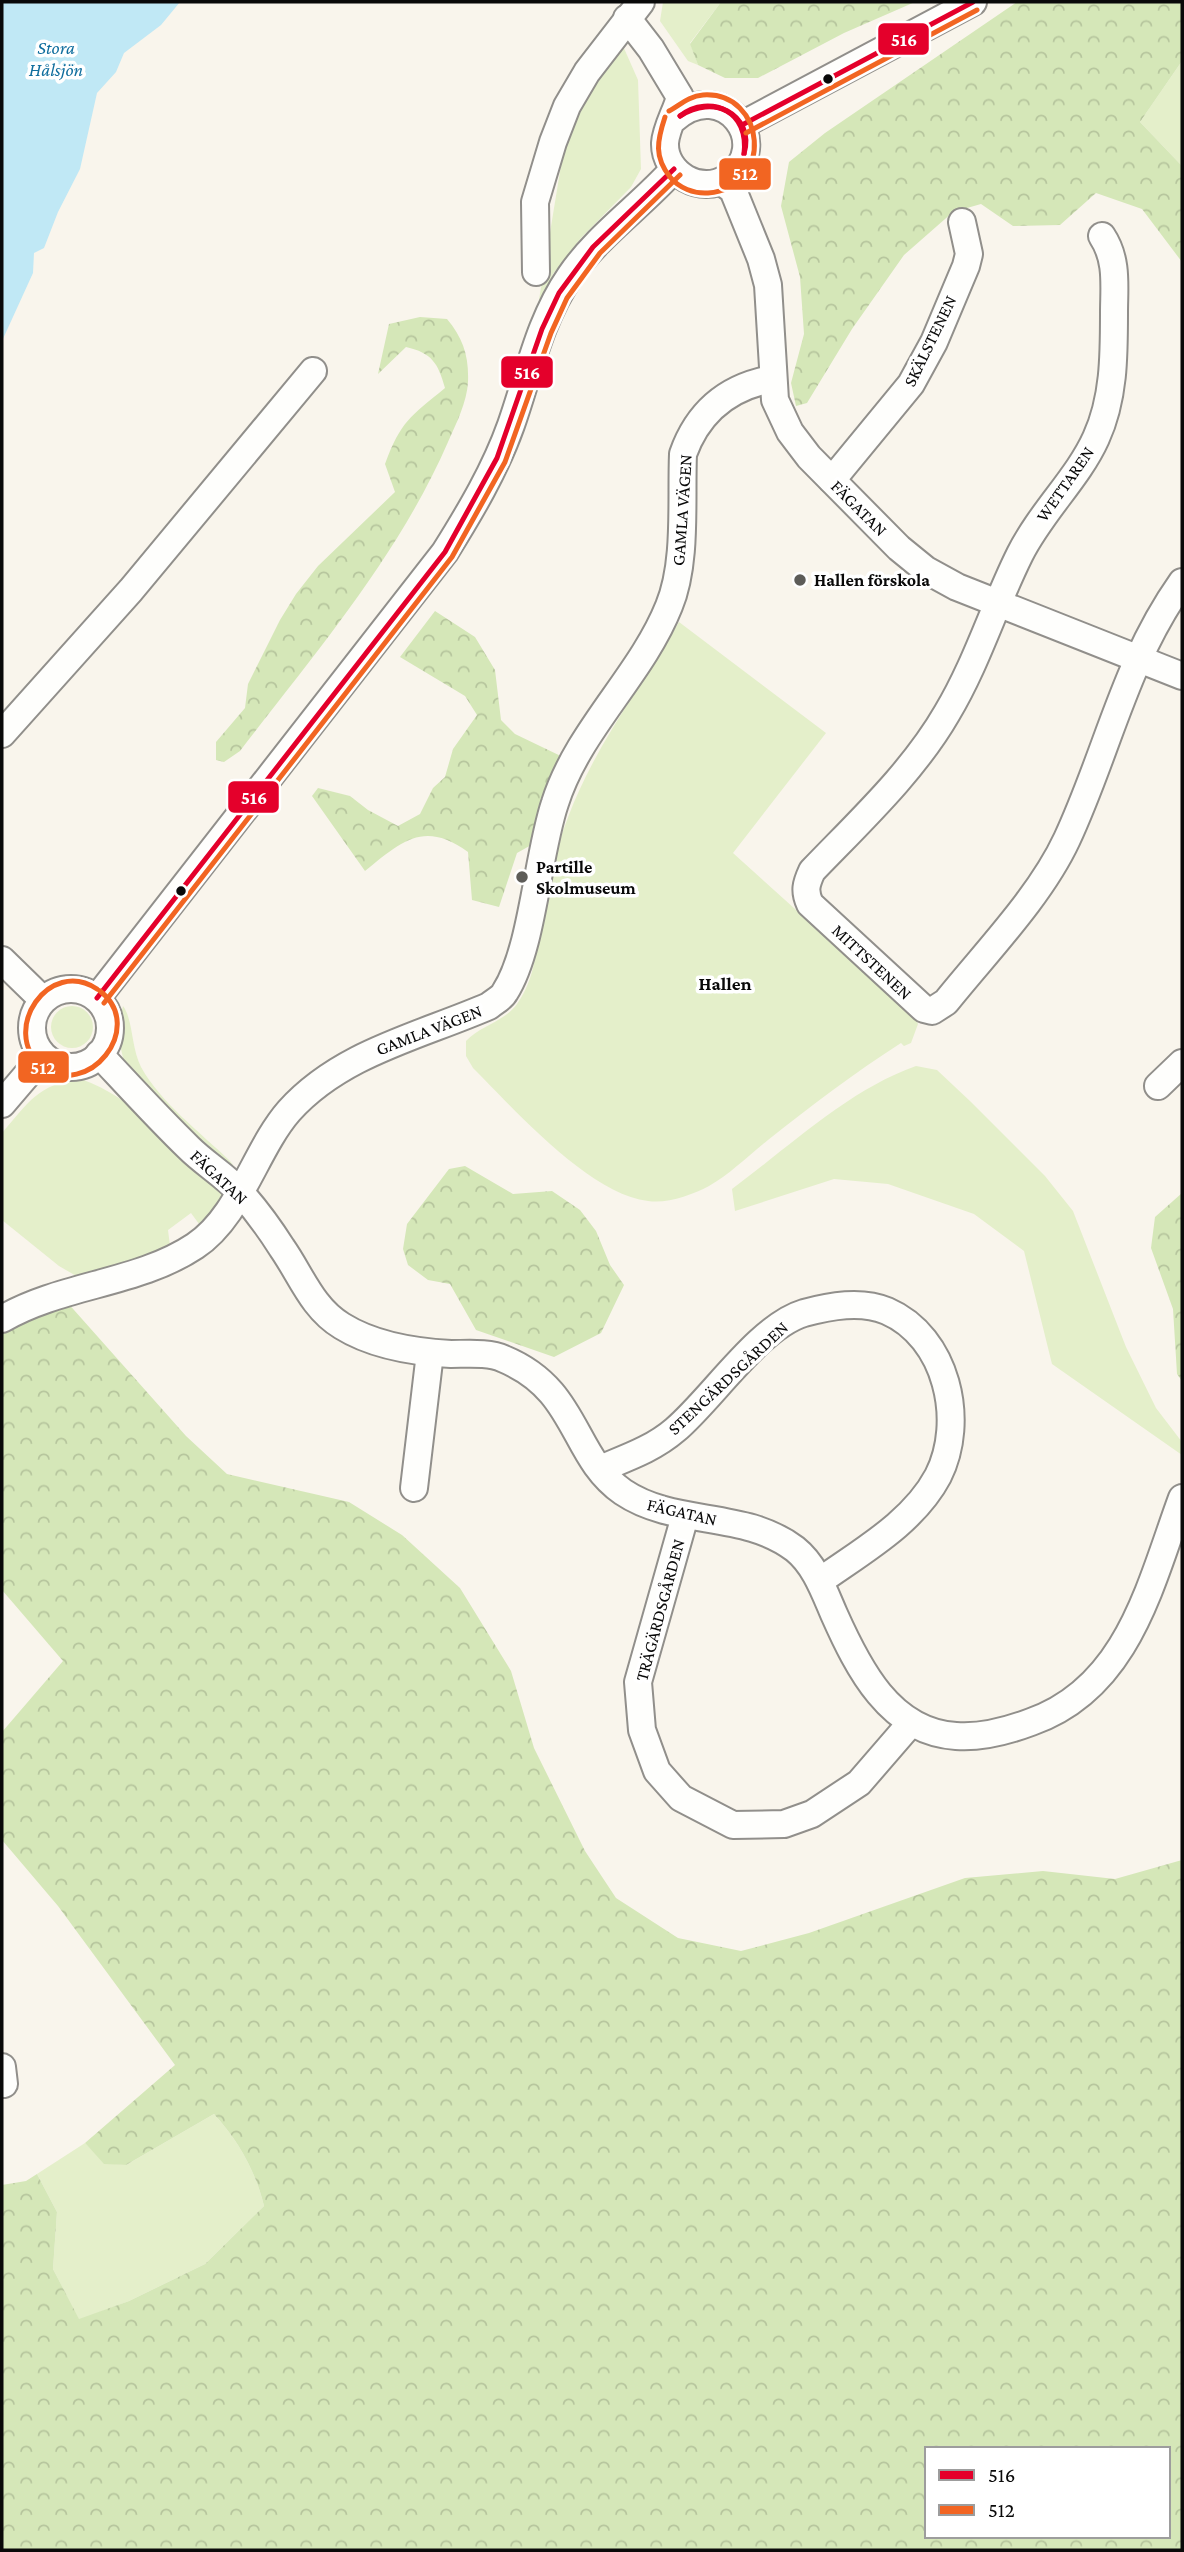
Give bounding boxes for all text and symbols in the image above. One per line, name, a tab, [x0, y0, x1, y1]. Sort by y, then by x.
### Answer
line badge: 516	[877, 22, 930, 56]
text: 516	[891, 29, 917, 50]
water label: Stora Hålsjön	[29, 37, 83, 81]
unlabelled marker	[821, 72, 835, 86]
line badge: 512	[718, 157, 772, 191]
text: 512	[732, 163, 758, 184]
street label: SKÄLSTENEN	[899, 292, 961, 390]
line badge: 516	[500, 355, 554, 389]
text: 516	[514, 362, 540, 383]
street label: WETTAREN	[1032, 442, 1098, 525]
street label: GAMLA VÄGEN	[668, 453, 696, 567]
street label: FÄGATAN	[827, 476, 891, 540]
place label: Hallen förskola	[814, 570, 930, 590]
marker: Hallen förskola	[792, 572, 808, 588]
line badge: 516	[227, 780, 280, 814]
text: 516	[241, 787, 267, 808]
place label: Partille Skolmuseum	[536, 857, 637, 898]
marker: Partille Skolmuseum	[514, 869, 530, 885]
unlabelled marker	[174, 884, 188, 898]
street label: MITTSTENEN	[828, 920, 916, 1004]
district label: Hallen	[698, 973, 752, 994]
street label: GAMLA VÄGEN	[373, 1001, 485, 1059]
line badge: 512	[17, 1050, 70, 1084]
text: 512	[30, 1057, 56, 1078]
street label: FÄGATAN	[186, 1146, 252, 1209]
street label: STENGÄRDSGÅRDEN	[664, 1317, 792, 1439]
street label: FÄGATAN	[645, 1494, 719, 1530]
street label: TRÄGÄRDSGÅRDEN	[631, 1536, 689, 1683]
legend	[925, 2447, 1170, 2538]
text: 516	[988, 2463, 1015, 2487]
text: 512	[988, 2498, 1015, 2522]

